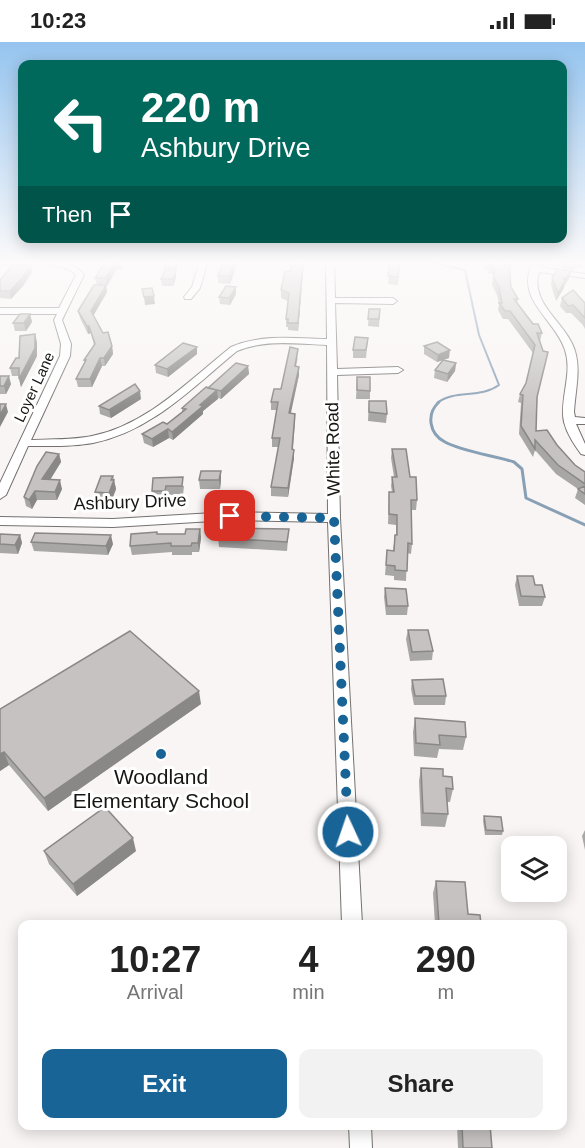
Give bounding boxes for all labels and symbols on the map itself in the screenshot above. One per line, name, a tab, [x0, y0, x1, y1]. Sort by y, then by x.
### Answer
street label: Loyer Lane	[10, 349, 58, 425]
street label: White Road	[322, 402, 344, 496]
street label: Ashbury Drive	[73, 490, 187, 514]
pin	[204, 490, 255, 541]
marker: Woodland Elementary School	[154, 747, 168, 761]
place label: Woodland Elementary School	[73, 765, 249, 812]
position arrow	[316, 800, 380, 864]

